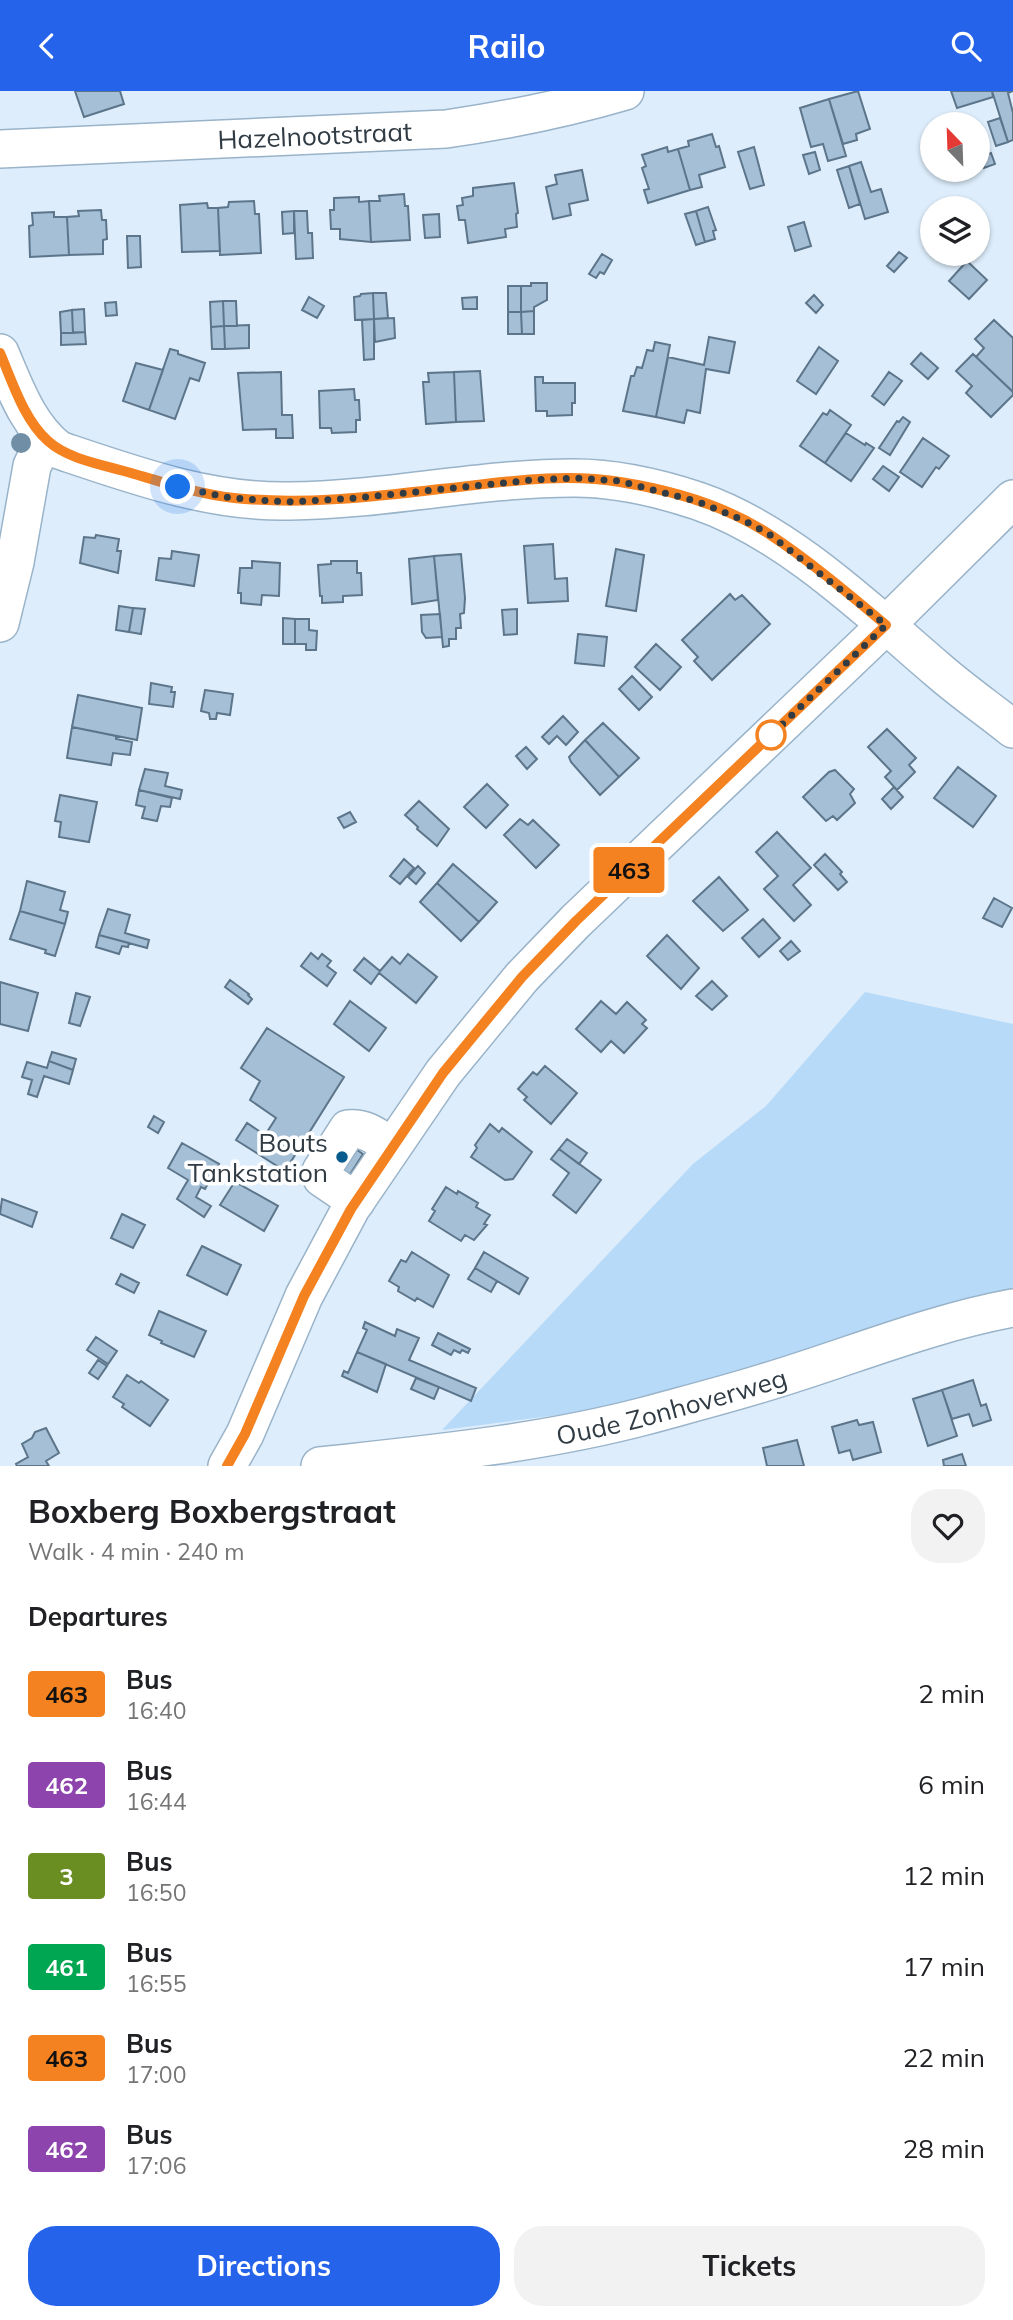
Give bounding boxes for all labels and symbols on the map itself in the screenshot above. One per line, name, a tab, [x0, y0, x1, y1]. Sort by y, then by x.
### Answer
north arrow	[920, 112, 990, 182]
street label: Hazelnootstraat	[217, 114, 413, 156]
your location	[160, 469, 195, 504]
unlabelled marker	[756, 720, 786, 750]
line badge: 463	[589, 847, 669, 893]
place label: Bouts Tankstation	[187, 1126, 328, 1189]
marker: Bouts Tankstation	[334, 1149, 350, 1165]
street label: Oude Zonhoverweg	[553, 1360, 791, 1452]

